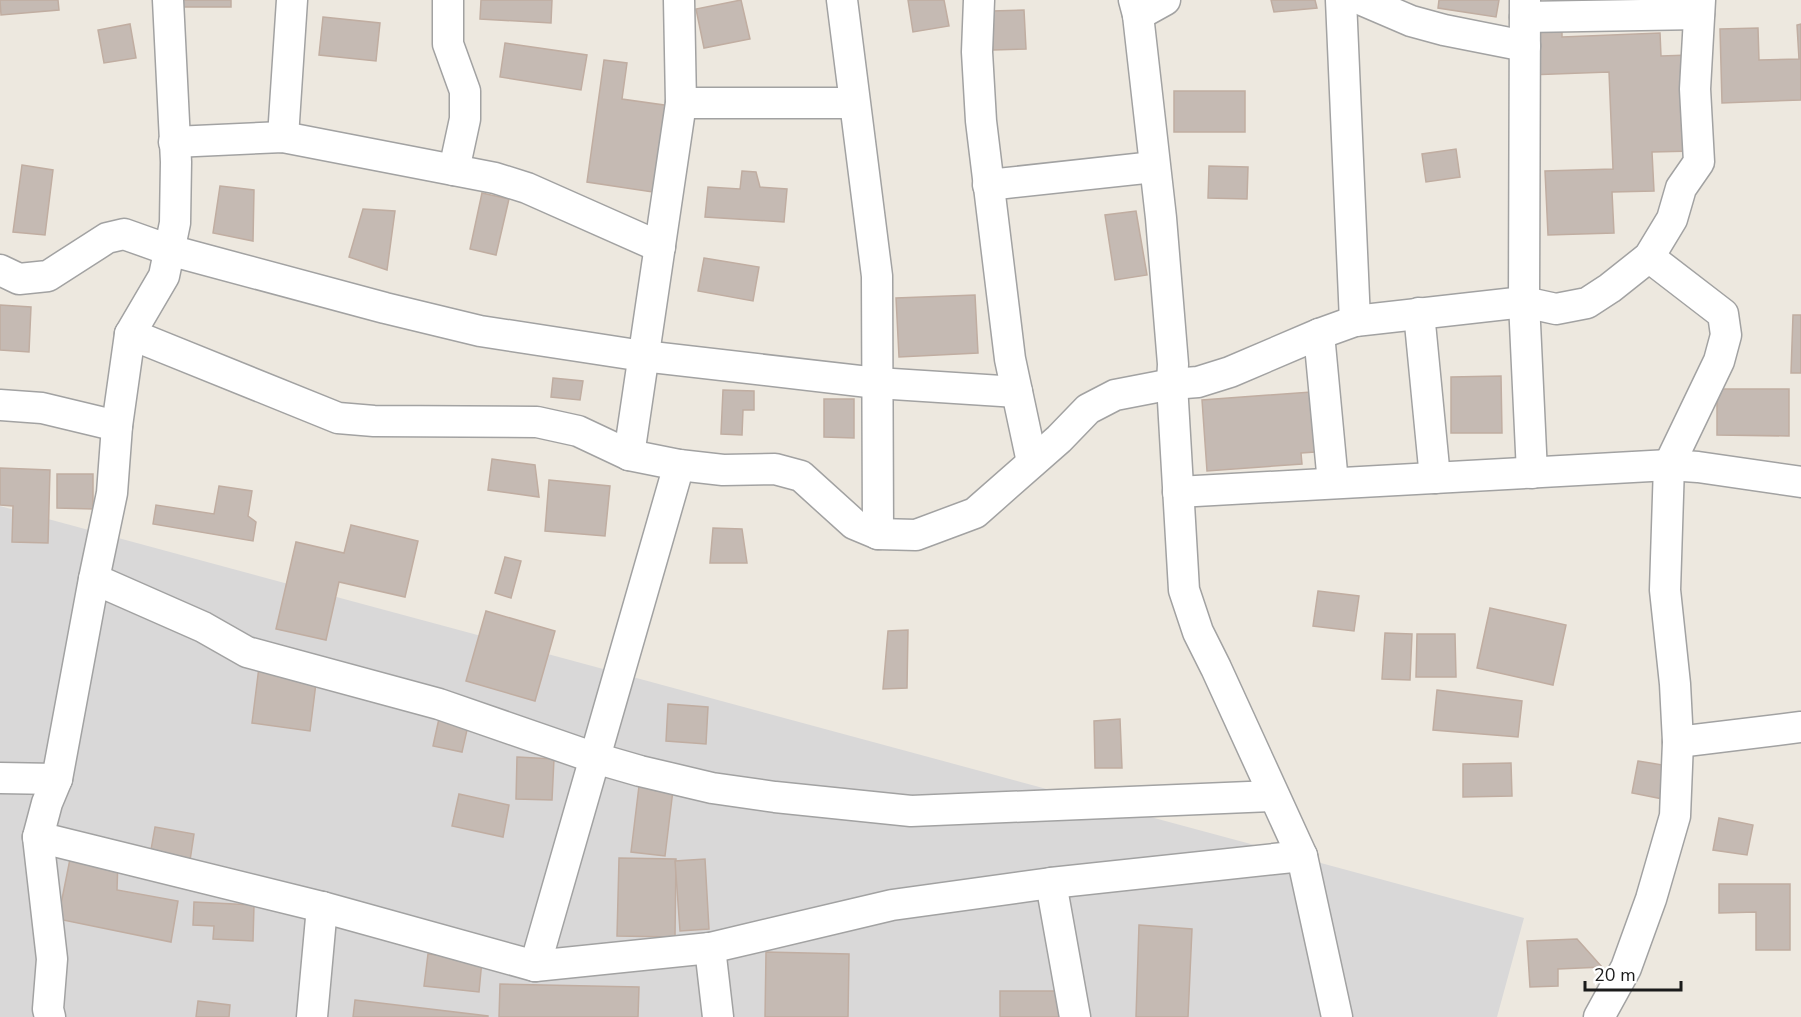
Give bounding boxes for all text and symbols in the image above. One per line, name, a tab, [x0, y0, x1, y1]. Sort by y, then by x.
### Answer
scale bar	[1585, 954, 1681, 992]
text: 20 m	[1594, 963, 1636, 987]

